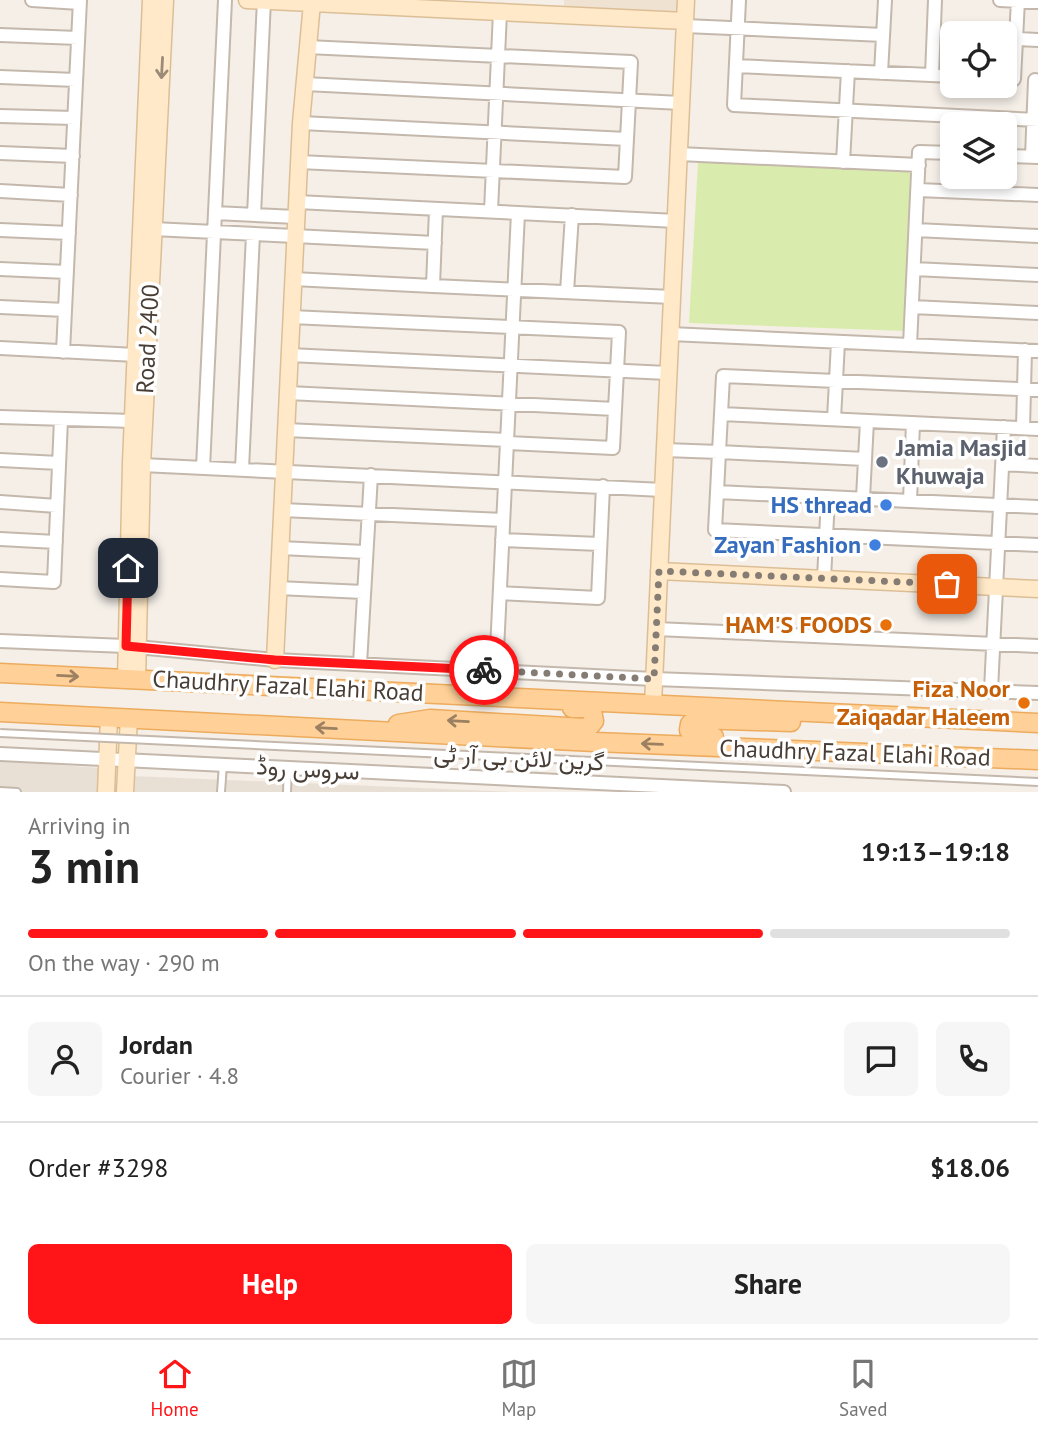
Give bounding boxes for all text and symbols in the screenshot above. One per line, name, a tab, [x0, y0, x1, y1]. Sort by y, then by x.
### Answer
map controls	[940, 21, 1017, 189]
button: locate	[940, 21, 1017, 98]
one-way arrow	[155, 56, 168, 79]
button: layers	[940, 112, 1017, 189]
street label: Road 2400	[129, 283, 166, 394]
place label: Jamia Masjid Khuwaja	[895, 432, 1027, 491]
marker: Jamia Masjid Khuwaja	[874, 454, 890, 470]
place label: HS thread	[771, 489, 872, 520]
marker: HS thread	[878, 497, 894, 513]
place label: Zayan Fashion	[714, 529, 861, 560]
marker: Zayan Fashion	[867, 537, 883, 553]
pin	[98, 538, 158, 598]
icon: home	[109, 549, 147, 587]
pin	[917, 554, 977, 614]
icon: bag	[928, 565, 966, 603]
place label: HAM'S FOODS	[725, 609, 872, 640]
marker: HAM'S FOODS	[878, 617, 894, 633]
courier	[449, 635, 519, 705]
icon: bike	[465, 651, 503, 689]
street label: Chaudhry Fazal Elahi Road	[152, 663, 424, 708]
one-way arrow	[56, 670, 79, 683]
place label: Fiza Noor Zaiqadar Haleem	[837, 673, 1011, 732]
marker: Fiza Noor Zaiqadar Haleem	[1016, 695, 1032, 711]
one-way arrow	[447, 714, 470, 727]
one-way arrow	[316, 721, 338, 734]
street label: Chaudhry Fazal Elahi Road	[719, 732, 991, 773]
street label: گرین لائن بی آر ٹی	[433, 738, 605, 777]
one-way arrow	[640, 738, 663, 751]
street label: سروس روڈ	[256, 750, 360, 787]
text: Arriving in	[28, 811, 130, 840]
text: 19:13–19:18	[861, 835, 1010, 868]
text: 3 min	[28, 836, 140, 896]
text: On the way · 290 m	[28, 948, 220, 977]
button: person	[28, 1022, 102, 1096]
button: chat	[844, 1022, 918, 1096]
button: phone	[936, 1022, 1010, 1096]
text: Jordan	[120, 1028, 193, 1061]
text: Courier · 4.8	[120, 1061, 239, 1090]
text: Order #3298	[28, 1151, 168, 1184]
text: $18.06	[930, 1151, 1010, 1184]
button: Help	[28, 1244, 512, 1324]
button: Share	[526, 1244, 1010, 1324]
tab: Home	[151, 1355, 199, 1421]
tab: Map	[500, 1355, 538, 1421]
tab: Saved	[839, 1355, 887, 1421]

